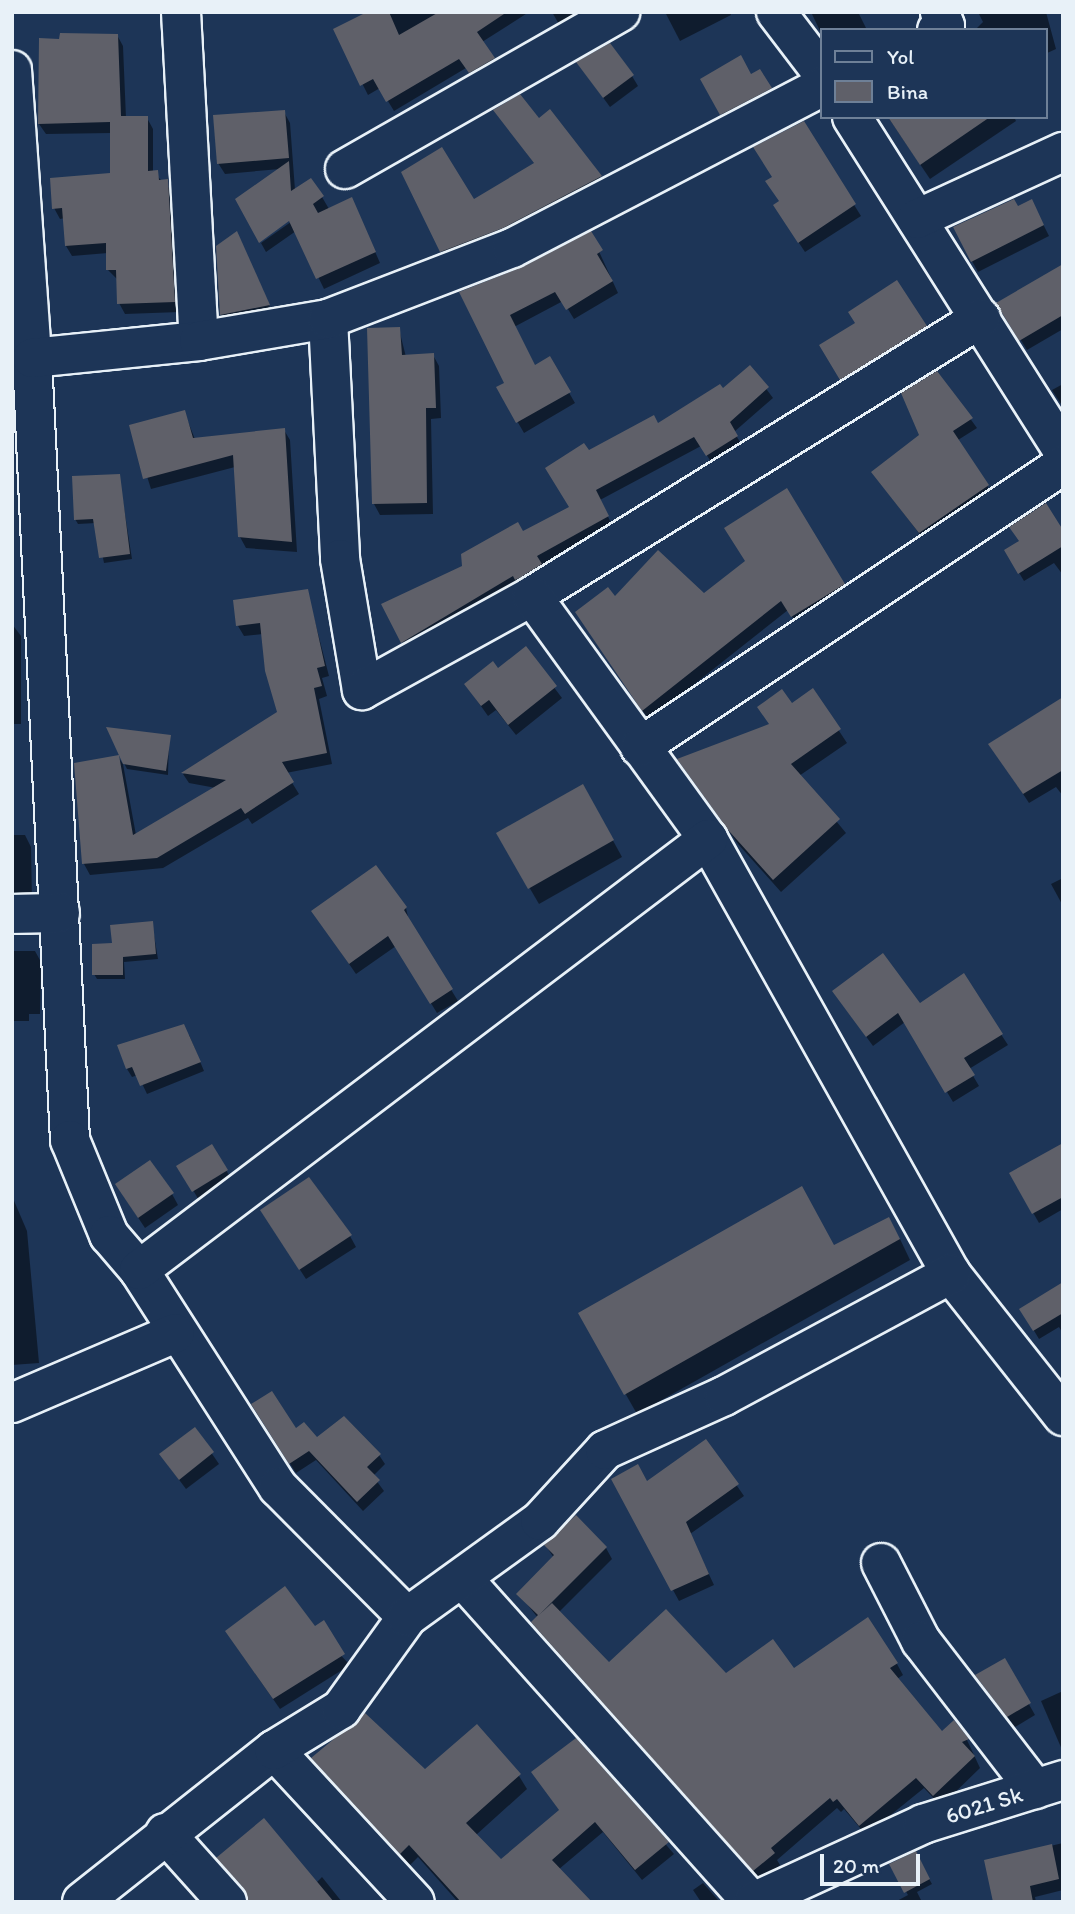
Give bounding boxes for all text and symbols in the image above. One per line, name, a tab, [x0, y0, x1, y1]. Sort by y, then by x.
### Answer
legend	[820, 28, 1047, 119]
text: Yol	[887, 44, 914, 69]
text: Bina	[887, 79, 928, 104]
street label: 6021 Sk	[942, 1780, 1026, 1830]
scale bar	[823, 1840, 923, 1884]
text: 20 m	[833, 1853, 879, 1878]

